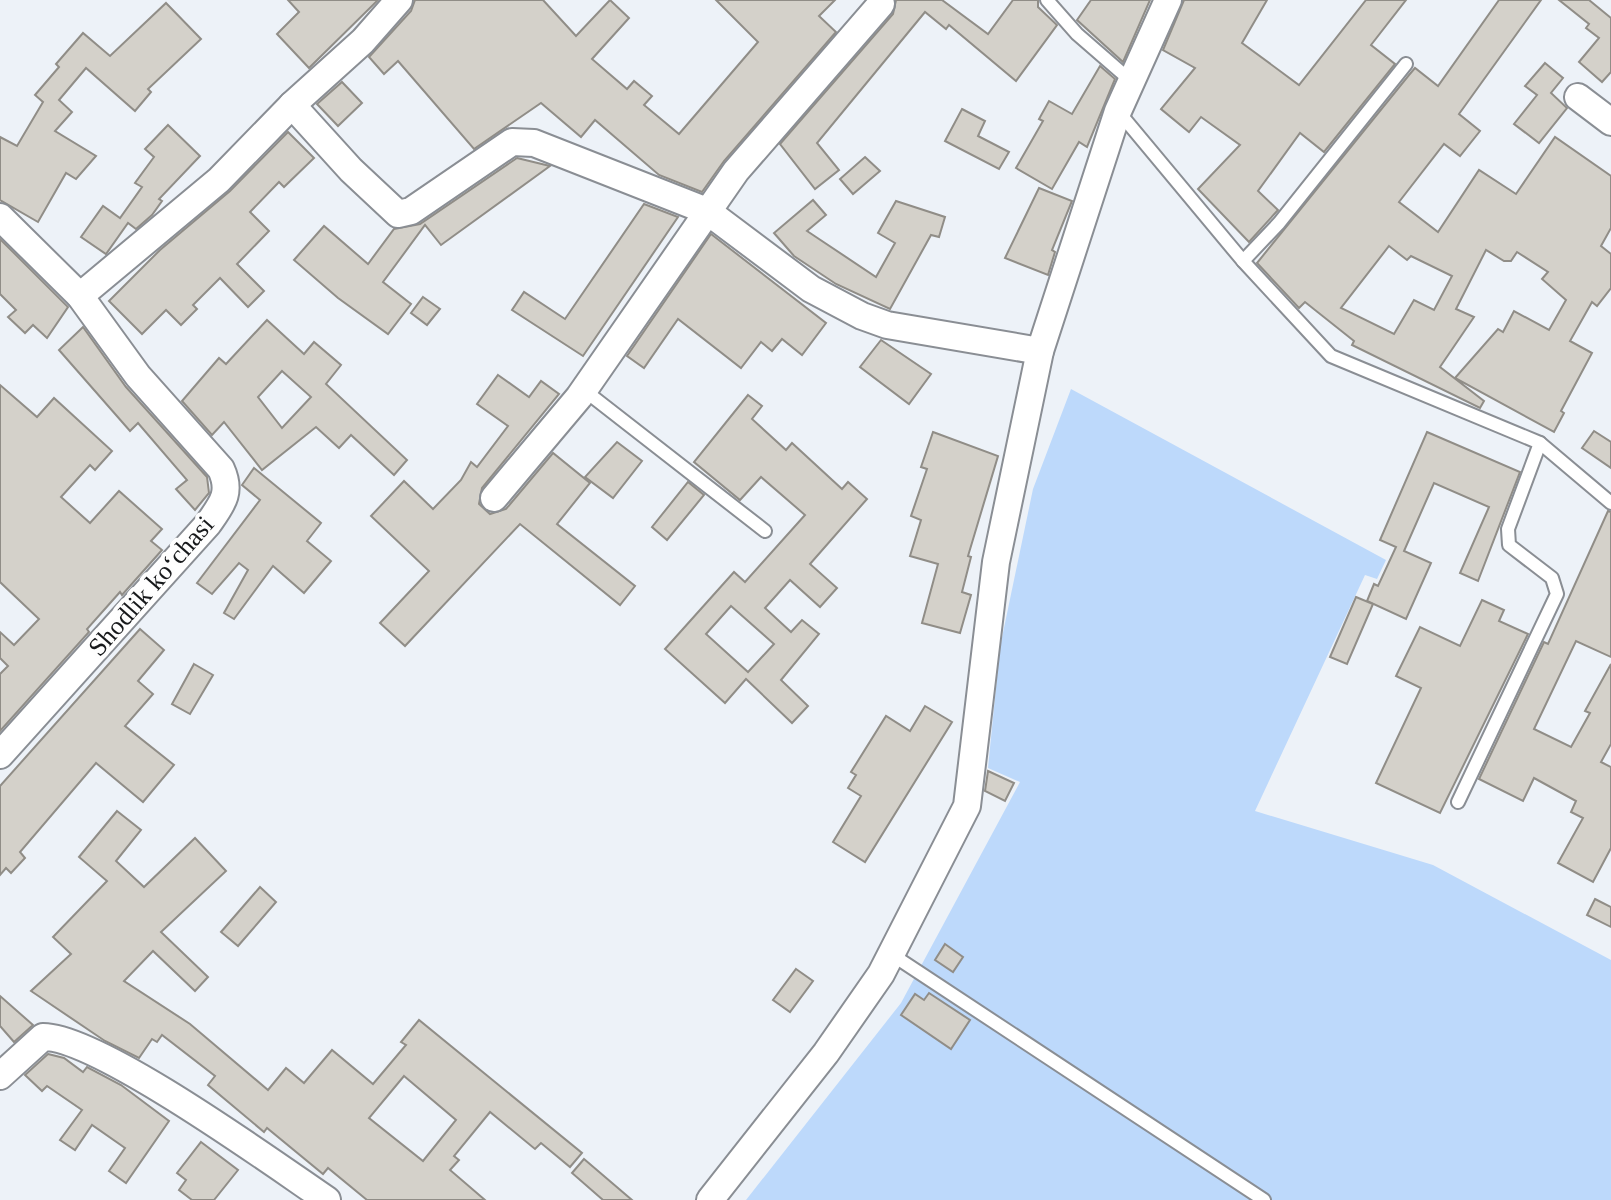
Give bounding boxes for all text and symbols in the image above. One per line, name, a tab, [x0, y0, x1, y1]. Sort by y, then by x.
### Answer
street label: Shodlik koʻchasi	[82, 510, 220, 662]

